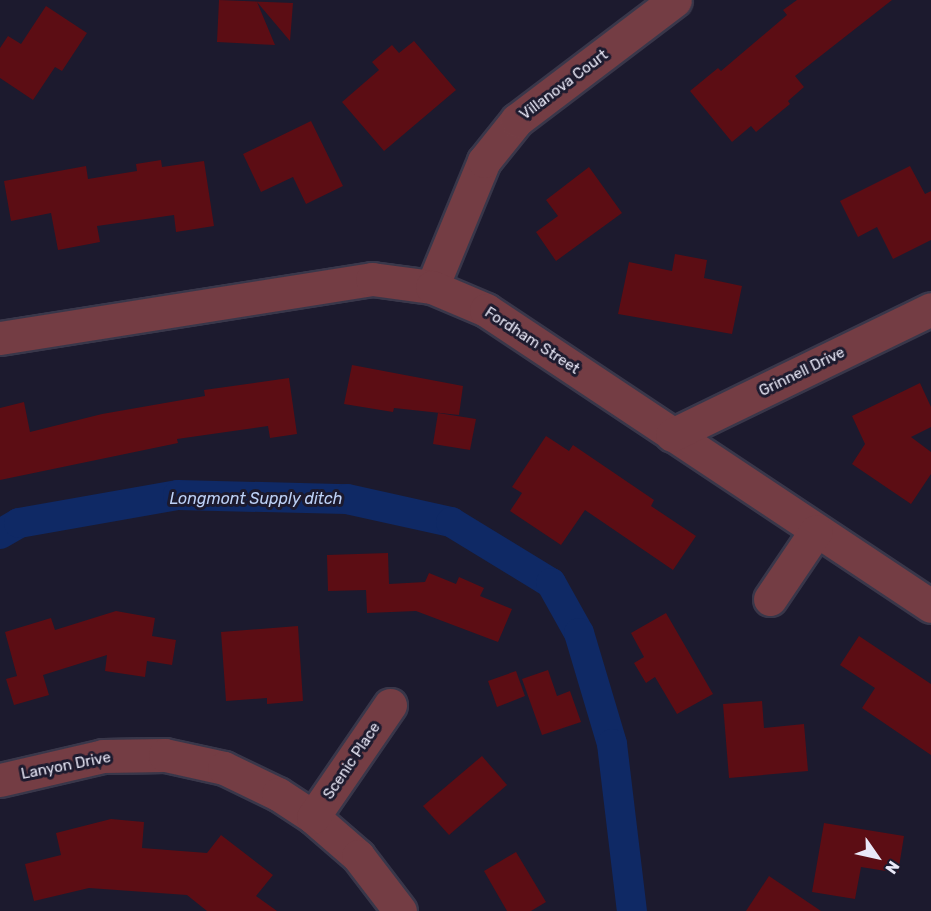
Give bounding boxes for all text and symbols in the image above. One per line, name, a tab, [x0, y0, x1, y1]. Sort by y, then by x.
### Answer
street label: Villanova Court	[516, 46, 612, 124]
street label: Fordham Street	[481, 304, 583, 378]
street label: Grinnell Drive	[756, 343, 848, 401]
water label: Longmont Supply ditch	[169, 489, 343, 509]
street label: Scenic Place	[320, 719, 384, 803]
street label: Lanyon Drive	[20, 748, 112, 784]
north arrow	[847, 827, 907, 887]
text: N	[881, 857, 903, 877]

